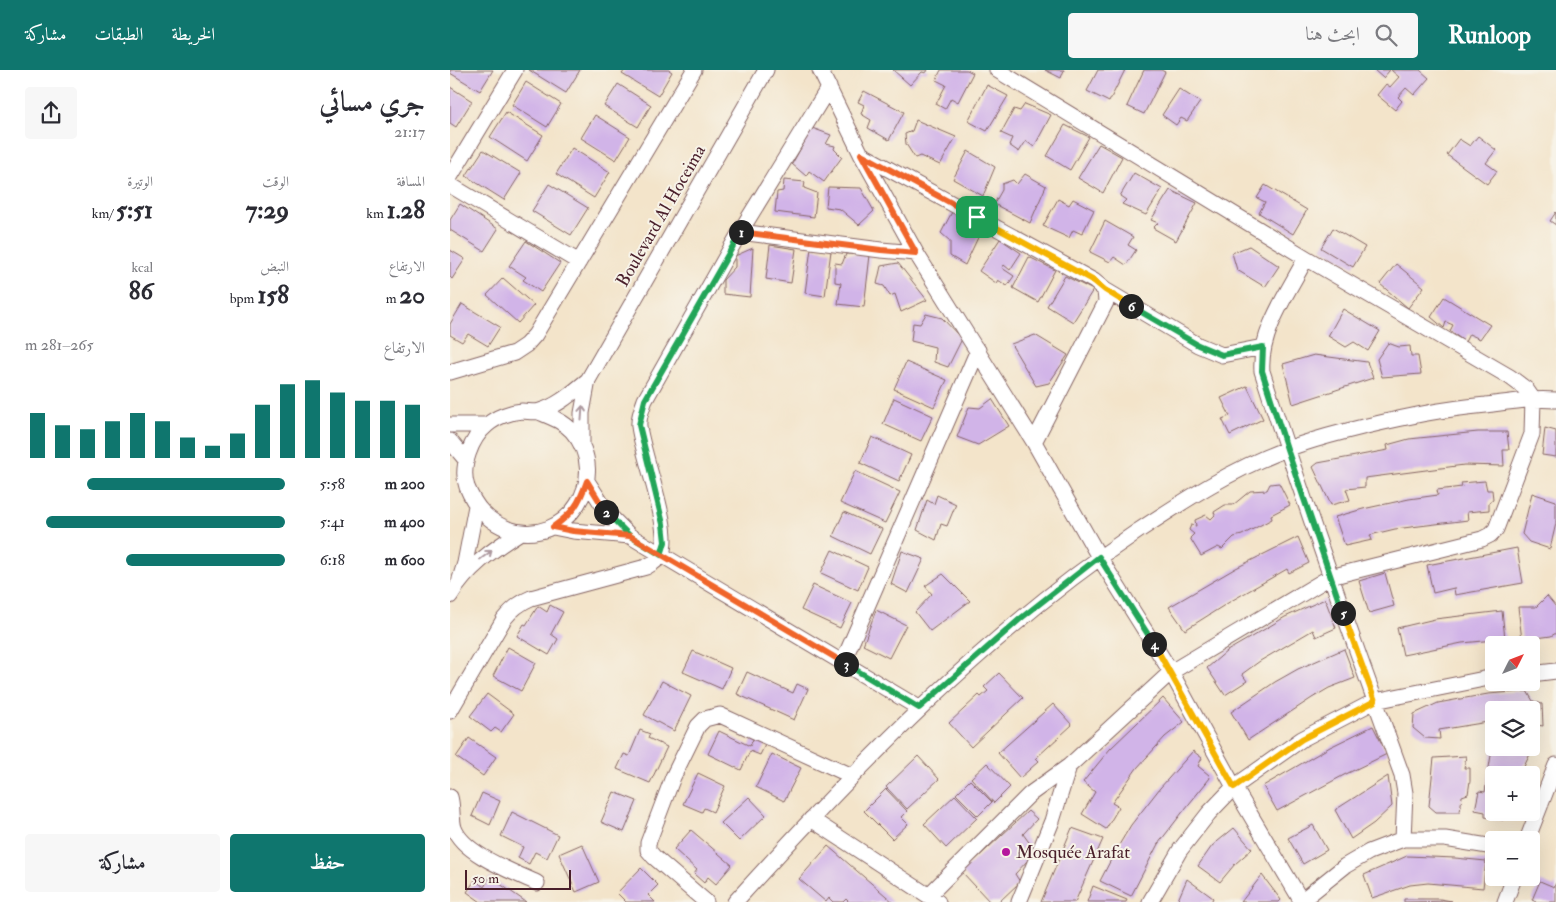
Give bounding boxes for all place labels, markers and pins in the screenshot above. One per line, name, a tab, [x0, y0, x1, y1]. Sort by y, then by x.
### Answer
pin	[956, 196, 998, 238]
pin: 1	[728, 220, 754, 244]
pin: 6	[1118, 294, 1144, 318]
pin: 2	[594, 500, 618, 524]
pin: 5	[1330, 600, 1356, 626]
pin: 4	[1142, 632, 1166, 656]
pin: 3	[834, 652, 858, 676]
place label: Mosquée Arafat	[1016, 841, 1130, 864]
marker: Mosquée Arafat	[1000, 846, 1012, 858]

